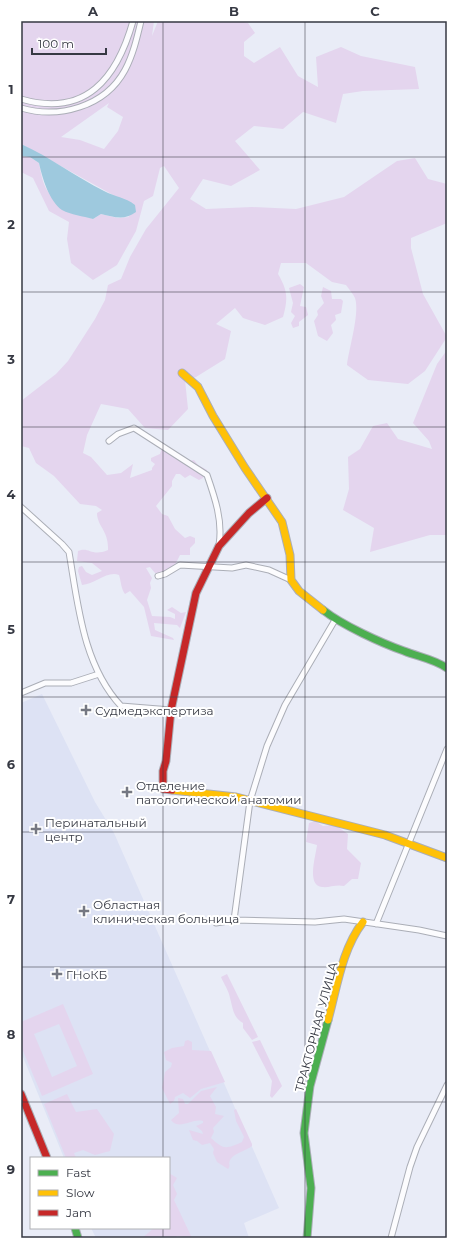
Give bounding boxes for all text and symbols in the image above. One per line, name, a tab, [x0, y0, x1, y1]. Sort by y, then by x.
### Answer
text: A	[87, 3, 99, 19]
text: B	[229, 3, 239, 19]
text: C	[370, 3, 380, 19]
scale bar	[32, 30, 106, 56]
text: 100 m	[38, 36, 74, 51]
text: 1	[8, 81, 14, 97]
text: 2	[7, 216, 15, 232]
text: 3	[6, 351, 15, 367]
text: 4	[7, 486, 16, 502]
text: 5	[7, 621, 15, 637]
place label: Судмедэкспертиза	[95, 703, 214, 718]
marker: Судмедэкспертиза	[80, 704, 92, 716]
text: 6	[7, 756, 16, 772]
place label: Отделение патологической анатомии	[136, 778, 302, 807]
marker: Отделение патологической анатомии	[121, 786, 133, 798]
place label: Перинатальный центр	[45, 815, 147, 844]
marker: Перинатальный центр	[30, 823, 42, 835]
text: 7	[7, 891, 15, 907]
place label: Областная клиническая больница	[93, 897, 239, 926]
marker: Областная клиническая больница	[78, 905, 90, 917]
street label: ТРАКТОРНАЯ УЛИЦА	[291, 960, 341, 1094]
place label: ГНоКБ	[66, 967, 108, 982]
marker: ГНоКБ	[51, 968, 63, 980]
text: 8	[7, 1026, 16, 1042]
legend	[30, 1157, 170, 1229]
text: 9	[7, 1161, 15, 1177]
text: Fast	[66, 1165, 91, 1180]
text: Slow	[66, 1185, 95, 1200]
text: Jam	[65, 1205, 92, 1220]

